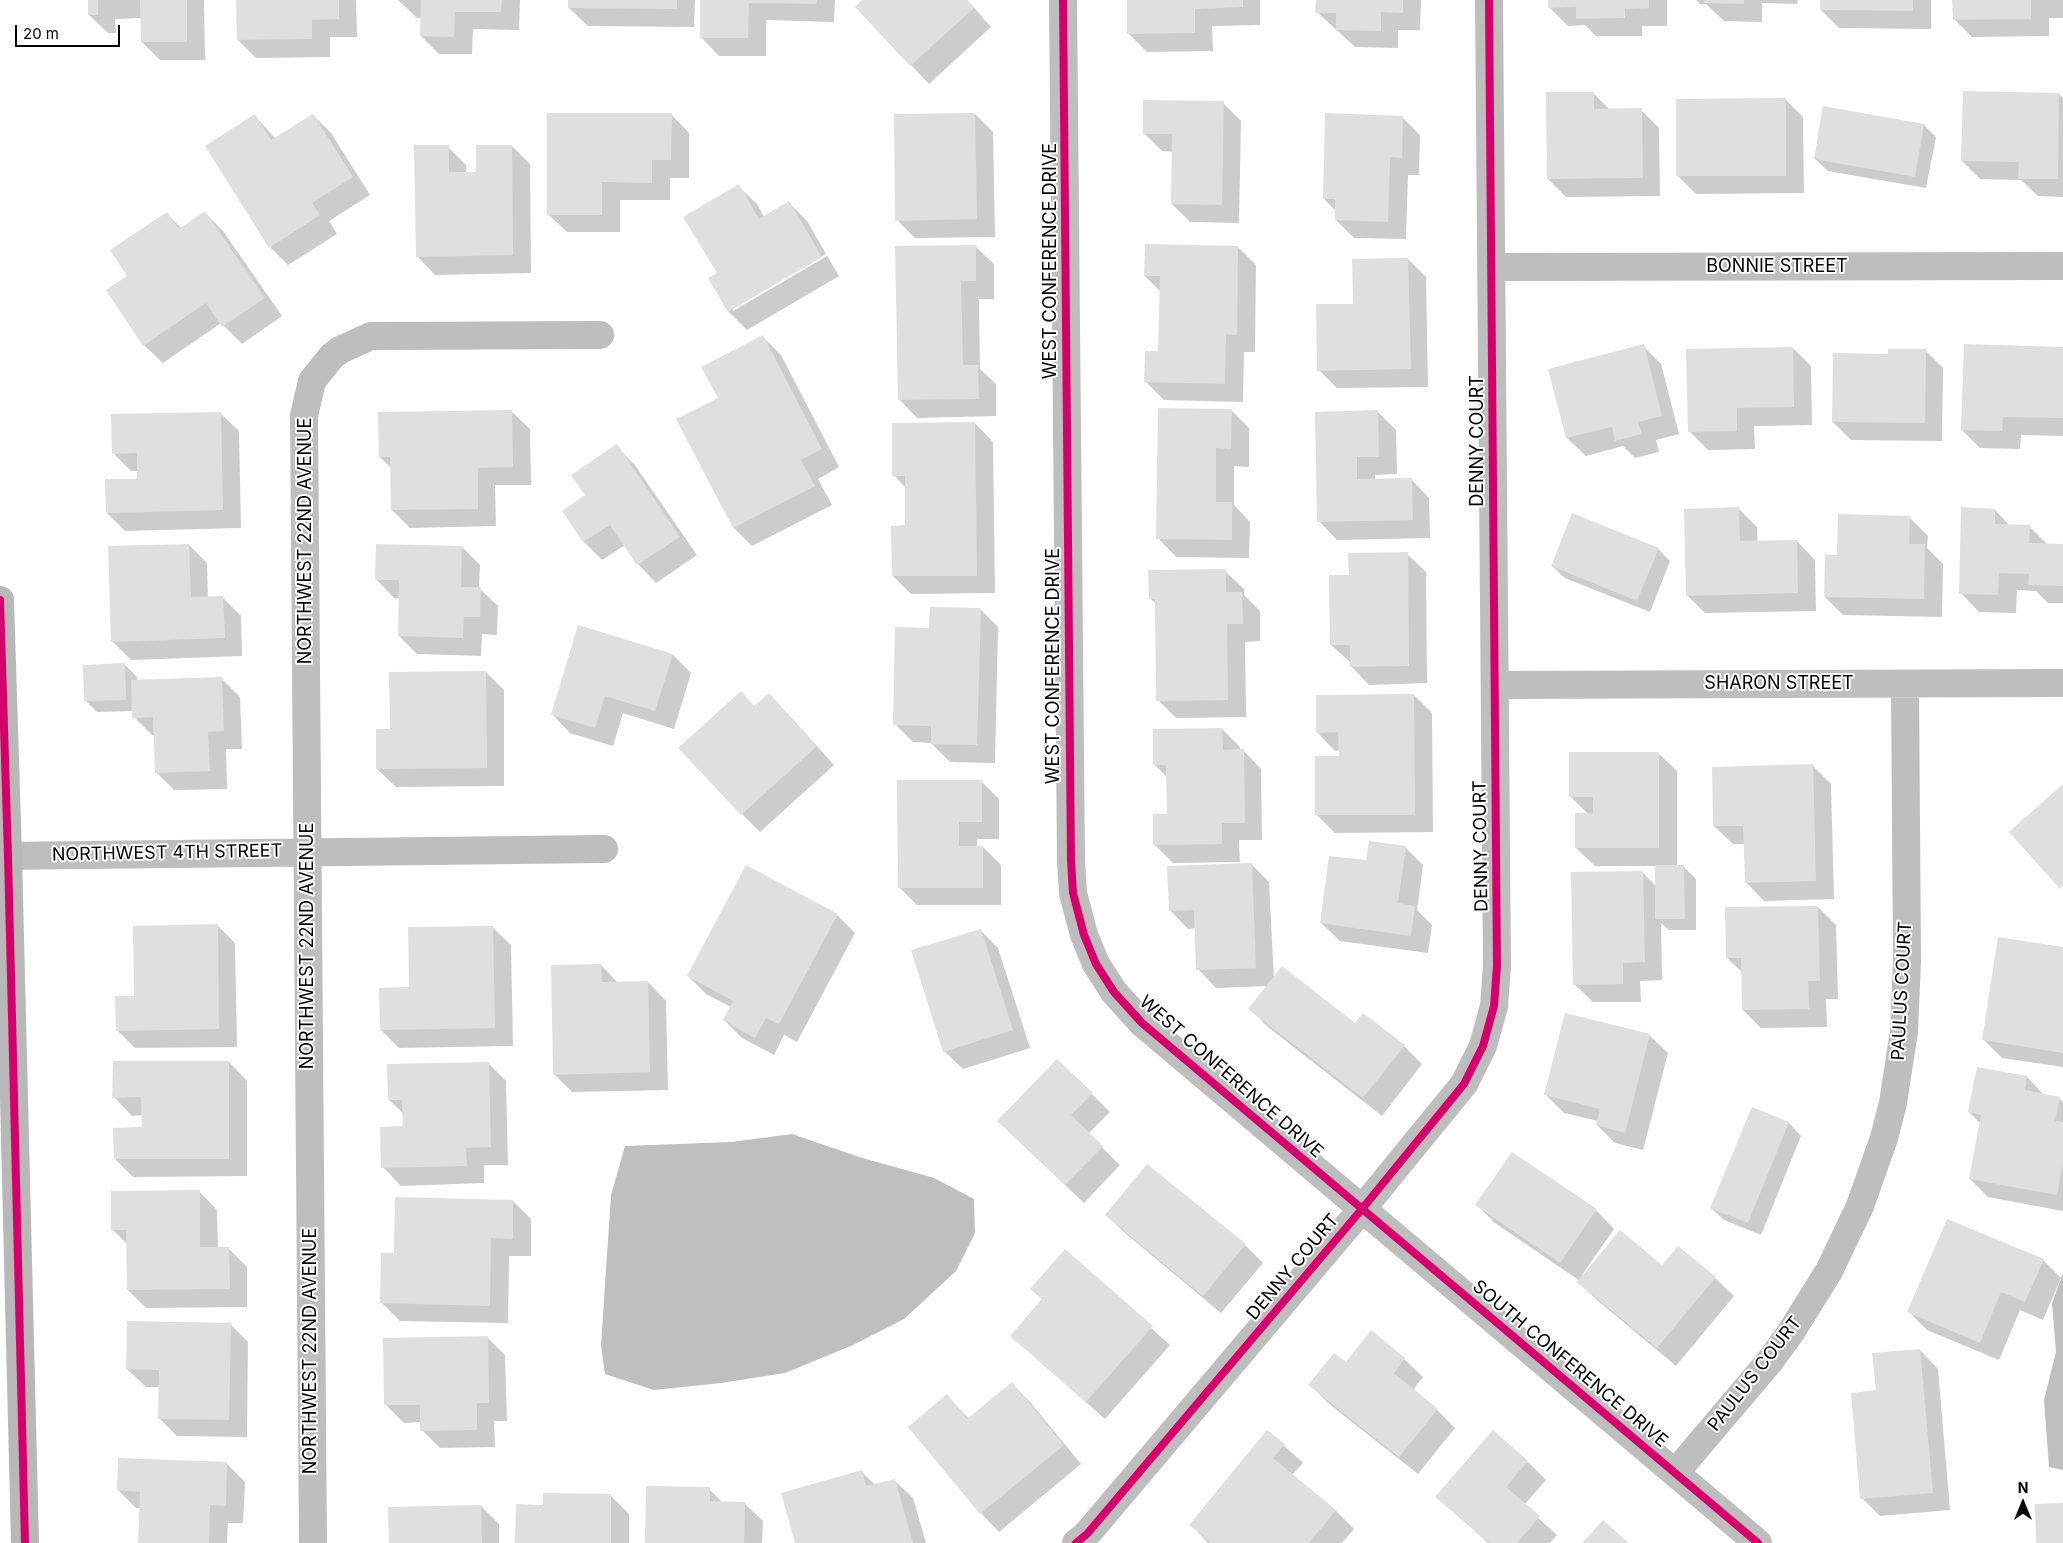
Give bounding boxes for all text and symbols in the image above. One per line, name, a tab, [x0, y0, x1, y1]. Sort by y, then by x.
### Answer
scale bar	[18, 15, 122, 47]
text: 20 m	[23, 24, 59, 43]
street label: WEST CONFERENCE DRIVE	[1040, 143, 1062, 379]
street label: BONNIE STREET	[1706, 256, 1848, 278]
street label: DENNY COURT	[1467, 375, 1489, 507]
street label: NORTHWEST 22ND AVENUE	[295, 418, 317, 664]
street label: WEST CONFERENCE DRIVE	[1043, 548, 1065, 784]
street label: SHARON STREET	[1704, 673, 1854, 695]
street label: DENNY COURT	[1469, 780, 1493, 912]
street label: NORTHWEST 22ND AVENUE	[297, 823, 319, 1069]
street label: NORTHWEST 4TH STREET	[52, 840, 282, 866]
street label: PAULUS COURT	[1888, 921, 1916, 1061]
street label: WEST CONFERENCE DRIVE	[1135, 991, 1327, 1163]
street label: DENNY COURT	[1242, 1210, 1344, 1324]
street label: NORTHWEST 22ND AVENUE	[300, 1228, 322, 1474]
street label: SOUTH CONFERENCE DRIVE	[1468, 1276, 1672, 1452]
street label: PAULUS COURT	[1704, 1312, 1806, 1436]
north arrow	[1998, 1478, 2048, 1528]
text: N	[2018, 1479, 2028, 1496]

